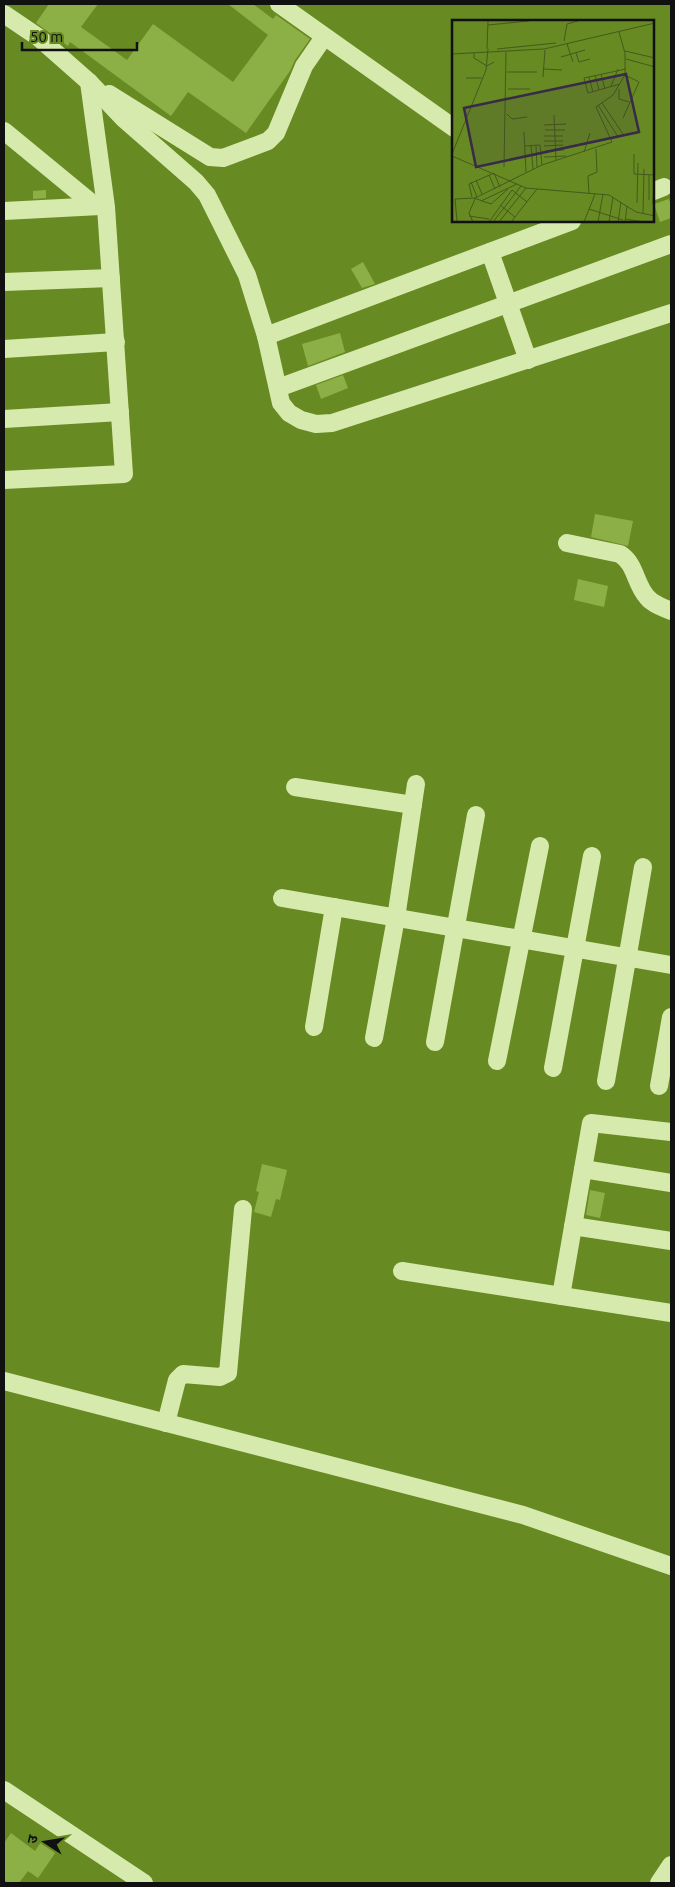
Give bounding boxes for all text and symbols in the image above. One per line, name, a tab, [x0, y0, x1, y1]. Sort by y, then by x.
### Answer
scale bar	[22, 20, 138, 52]
inset map	[452, 20, 655, 222]
text: 50 m	[30, 28, 63, 45]
north arrow	[20, 1817, 70, 1867]
text: उ	[24, 1833, 41, 1845]

